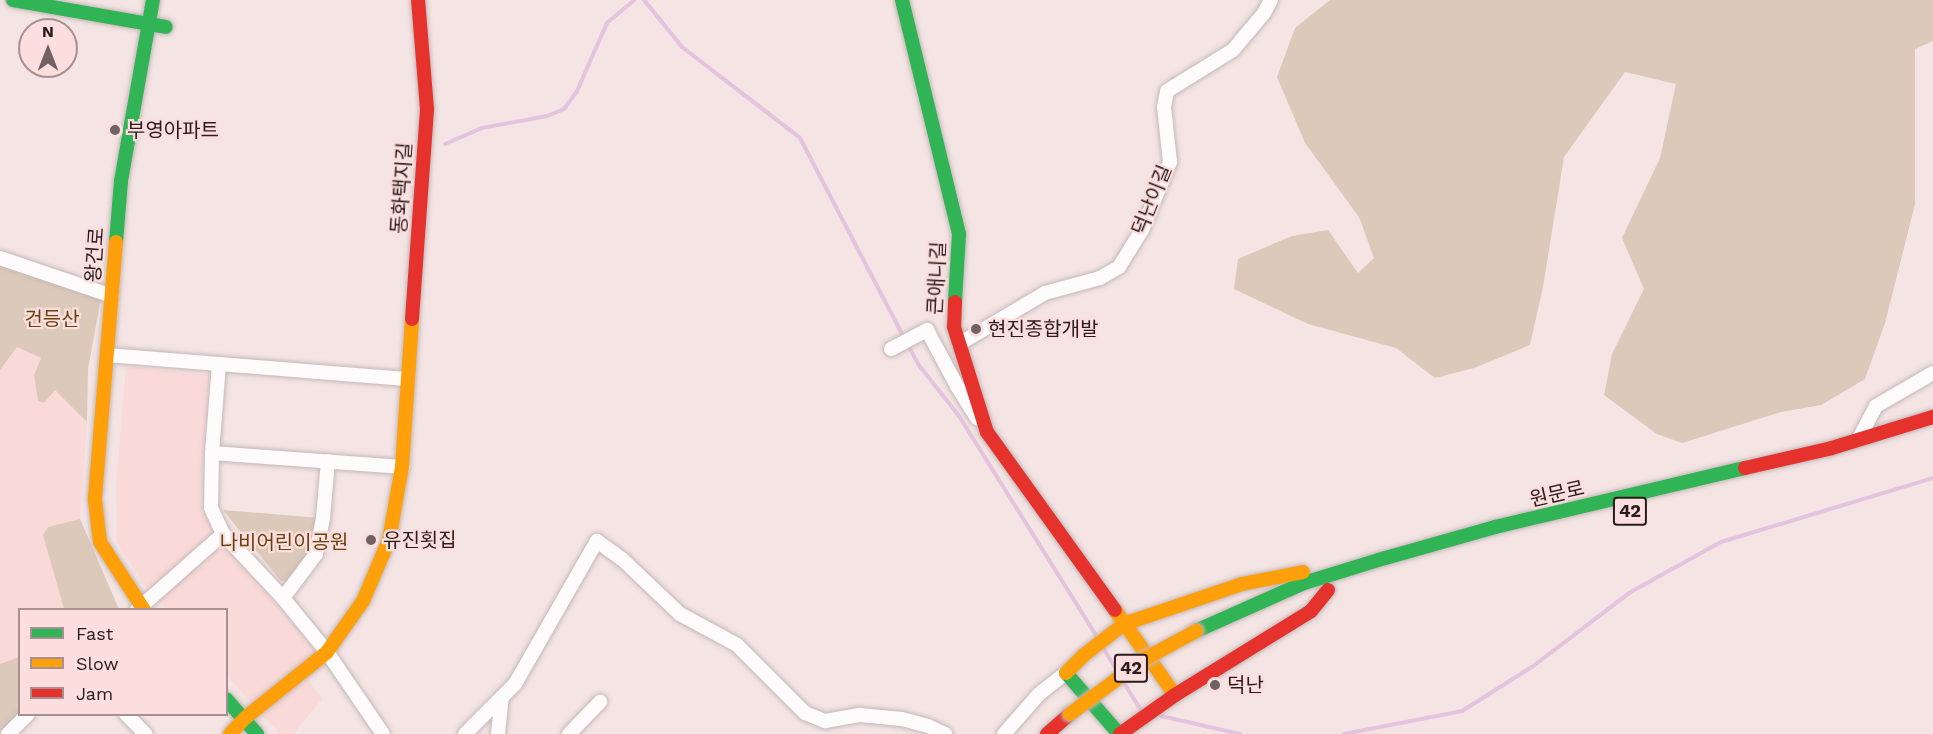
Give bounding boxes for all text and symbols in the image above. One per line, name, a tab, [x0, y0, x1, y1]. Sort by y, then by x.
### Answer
north arrow	[18, 18, 78, 78]
text: N	[42, 22, 54, 41]
place label: 부영아파트	[127, 118, 219, 142]
marker: 부영아파트	[108, 123, 122, 137]
street label: 동화택지길	[387, 141, 417, 235]
street label: 덕난이길	[1127, 161, 1177, 239]
street label: 왕건로	[81, 227, 109, 283]
street label: 큰애니길	[923, 241, 951, 315]
park label: 건등산	[24, 307, 80, 331]
place label: 현진종합개발	[988, 317, 1098, 341]
marker: 현진종합개발	[969, 322, 983, 336]
street label: 원문로	[1527, 476, 1587, 512]
road number: 42	[1612, 496, 1648, 526]
place label: 유진횟집	[383, 528, 457, 552]
park label: 나비어린이공원	[220, 530, 348, 554]
marker: 유진횟집	[364, 533, 378, 547]
legend	[18, 608, 228, 716]
text: Fast	[76, 623, 113, 644]
text: Slow	[76, 653, 119, 674]
road number: 42	[1113, 653, 1149, 683]
place label: 덕난	[1227, 673, 1264, 697]
marker: 덕난	[1208, 678, 1222, 692]
text: Jam	[76, 683, 113, 704]

